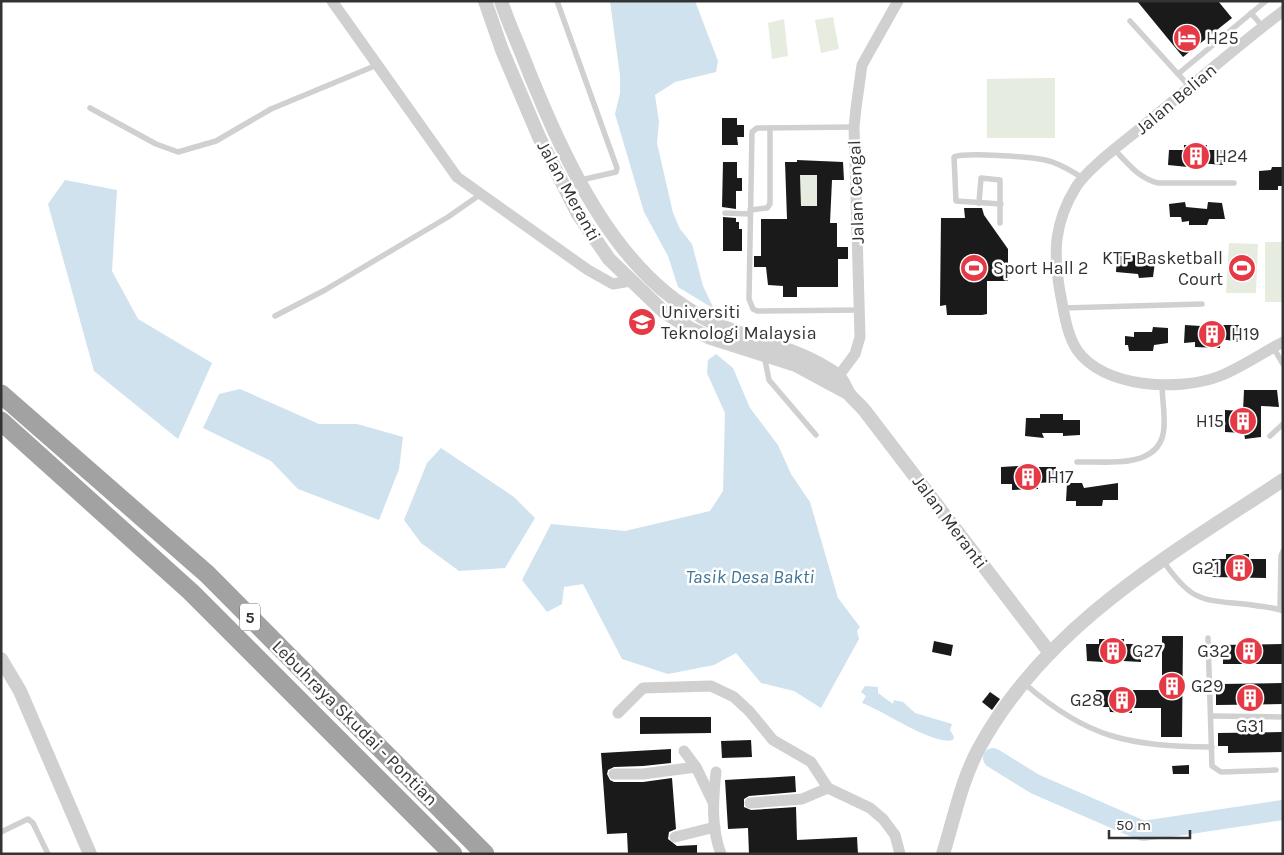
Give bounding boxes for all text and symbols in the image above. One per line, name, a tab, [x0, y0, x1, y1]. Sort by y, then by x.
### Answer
hotel icon: H25	[1172, 23, 1202, 53]
place label: H25	[1206, 27, 1239, 49]
street label: Jalan Belian	[1131, 59, 1221, 139]
street label: Jalan Meranti	[532, 137, 606, 245]
street label: Jalan Cengal	[843, 140, 869, 244]
building icon: H24	[1181, 141, 1211, 171]
place label: H24	[1215, 145, 1248, 167]
place label: KTF Basketball Court	[1102, 247, 1223, 290]
sports icon: Sport Hall 2	[959, 253, 989, 283]
sports icon: KTF Basketball Court	[1227, 253, 1257, 283]
place label: Sport Hall 2	[993, 257, 1089, 279]
place label: Universiti Teknologi Malaysia	[661, 301, 817, 344]
school or university icon: Universiti Teknologi Malaysia	[627, 307, 657, 337]
building icon: H19	[1197, 319, 1227, 349]
place label: H19	[1231, 323, 1259, 345]
building icon: H15	[1228, 406, 1258, 436]
place label: H15	[1196, 410, 1224, 432]
building icon: H17	[1013, 462, 1043, 492]
place label: H17	[1047, 466, 1074, 488]
street label: Jalan Meranti	[908, 471, 992, 573]
building icon: G21	[1224, 553, 1254, 583]
place label: G21	[1192, 557, 1220, 579]
water label: Tasik Desa Bakti	[686, 566, 814, 588]
road number: 5	[240, 604, 260, 630]
street label: Lebuhraya Skudai - Pontian	[268, 636, 442, 810]
building icon: G27	[1098, 636, 1128, 666]
building icon: G32	[1234, 636, 1264, 666]
place label: G27	[1132, 640, 1163, 662]
place label: G32	[1197, 640, 1230, 662]
building icon: G29	[1157, 671, 1187, 701]
place label: G29	[1191, 675, 1223, 697]
building icon: G31	[1235, 683, 1265, 713]
building icon: G28	[1107, 685, 1137, 715]
place label: G28	[1070, 689, 1103, 711]
place label: G31	[1236, 715, 1264, 737]
scale bar	[1109, 808, 1190, 840]
text: 50 m	[1116, 816, 1151, 834]

